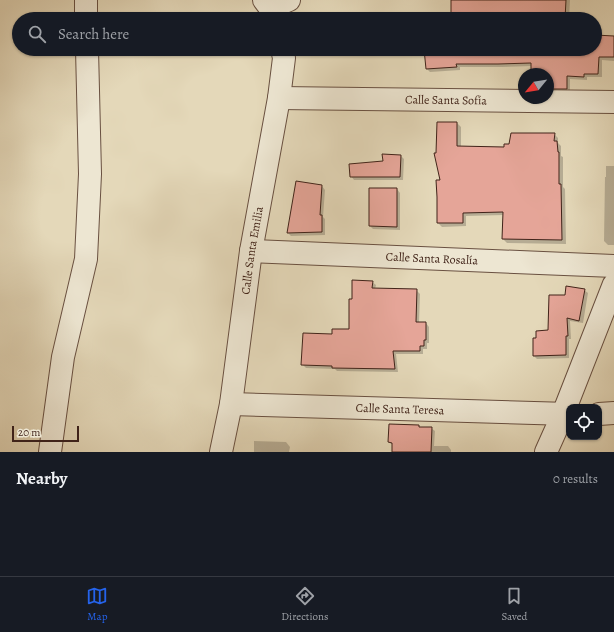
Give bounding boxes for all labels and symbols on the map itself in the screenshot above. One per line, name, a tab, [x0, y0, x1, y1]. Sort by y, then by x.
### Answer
north arrow	[518, 68, 554, 104]
street label: Calle Santa Sofía	[405, 92, 488, 108]
street label: Calle Santa Emilia	[237, 205, 267, 296]
street label: Calle Santa Rosalía	[385, 249, 479, 268]
street label: Calle Santa Teresa	[355, 400, 445, 418]
scale bar	[12, 424, 79, 443]

